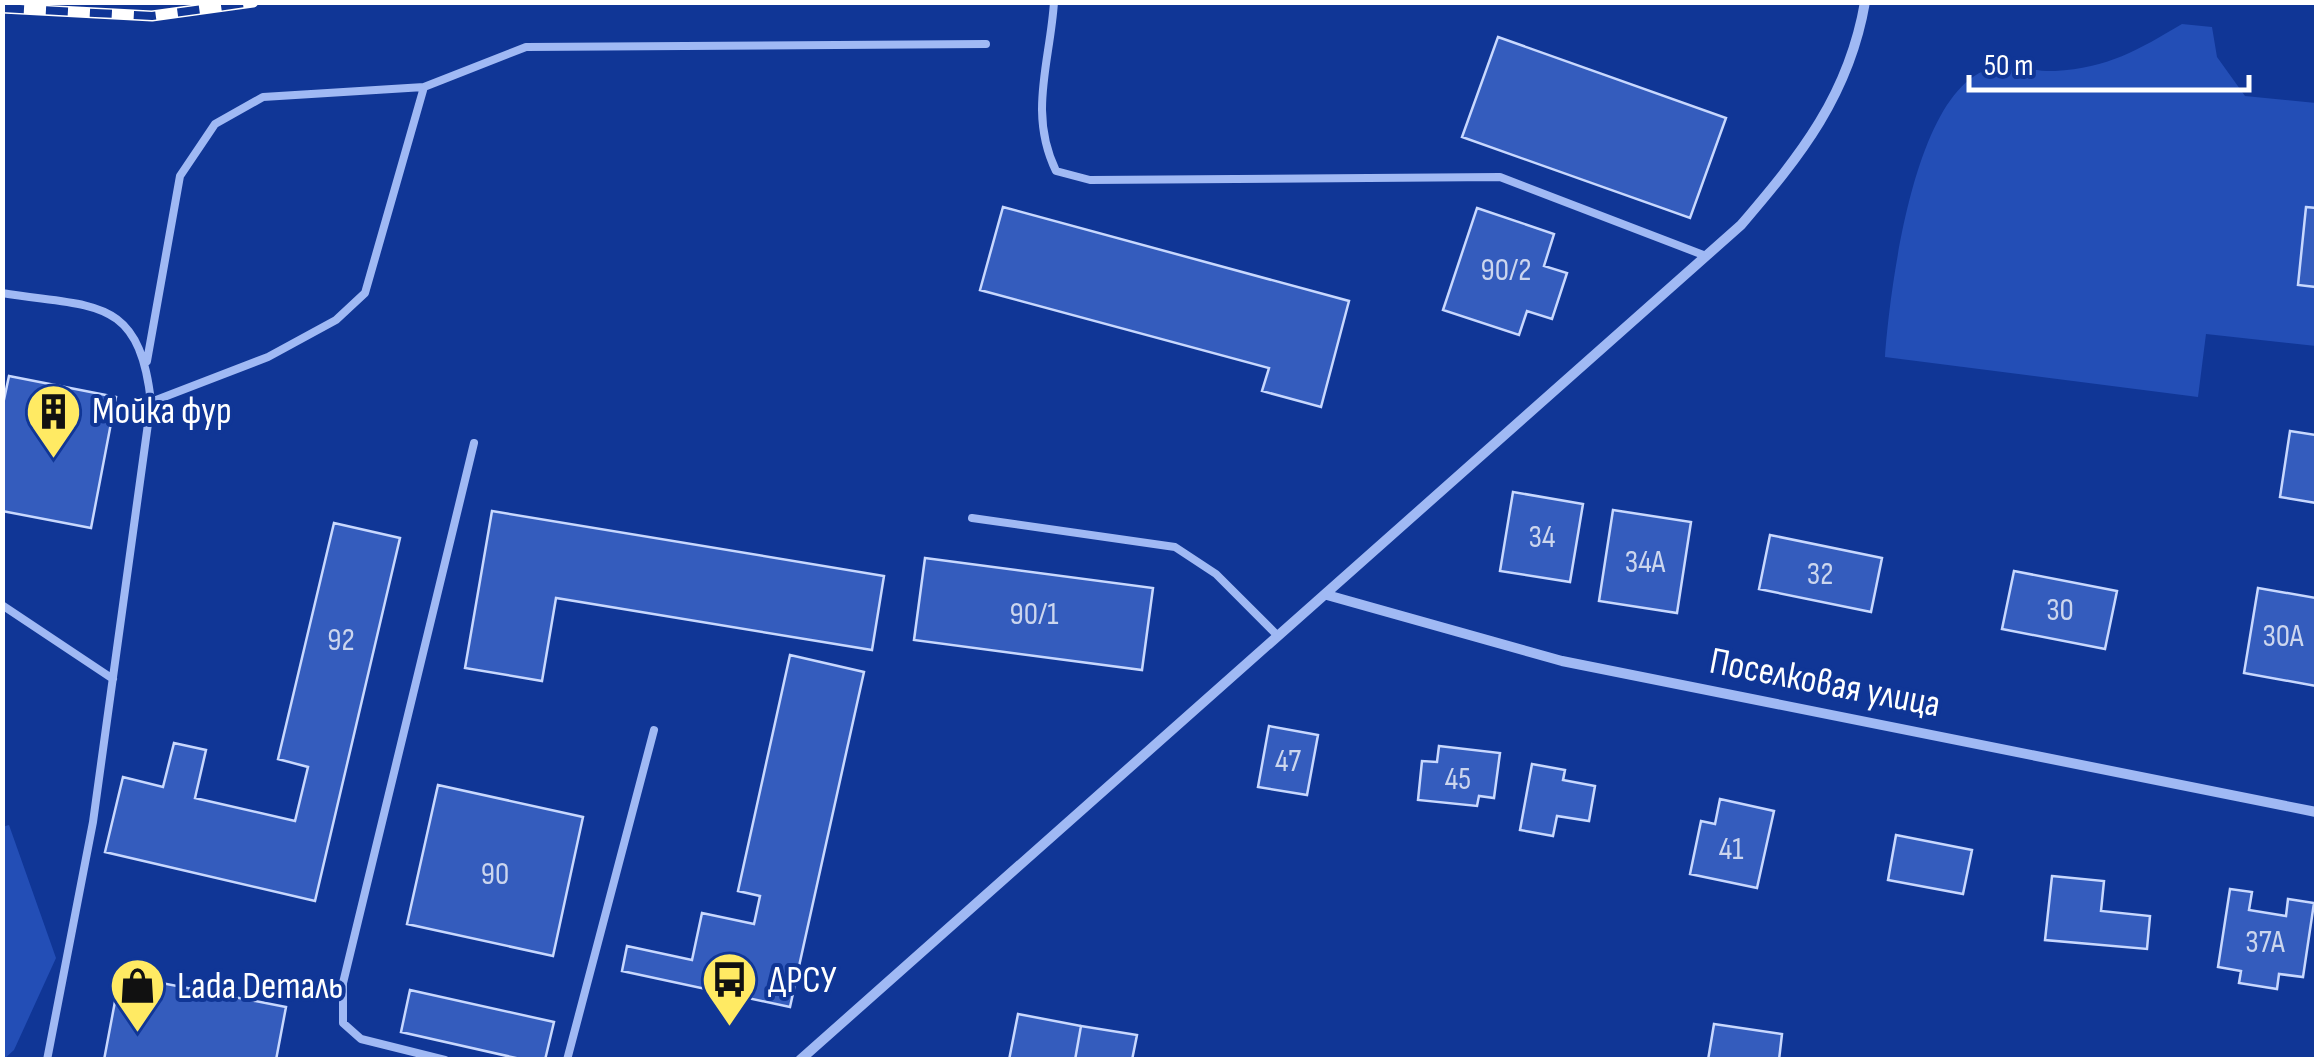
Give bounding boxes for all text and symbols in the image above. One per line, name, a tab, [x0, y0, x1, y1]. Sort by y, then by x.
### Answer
scale bar	[1969, 30, 2249, 92]
text: 50 m	[1984, 48, 2033, 84]
house number: 90/2	[1481, 251, 1531, 290]
building icon: Мойка фур	[23, 381, 83, 460]
place label: Мойка фур	[92, 389, 232, 434]
house number: 34	[1529, 518, 1555, 557]
house number: 34А	[1625, 543, 1666, 582]
house number: 32	[1807, 555, 1833, 594]
house number: 30	[2046, 591, 2074, 630]
house number: 90/1	[1010, 595, 1058, 634]
house number: 30А	[2262, 617, 2304, 656]
house number: 92	[327, 621, 355, 660]
street label: Поселковая улица	[1706, 639, 1944, 727]
house number: 47	[1275, 742, 1301, 781]
house number: 45	[1445, 760, 1471, 799]
house number: 41	[1719, 830, 1743, 869]
house number: 90	[481, 855, 509, 894]
house number: 37А	[2245, 923, 2285, 962]
bus stop icon: ДРСУ	[699, 950, 759, 1029]
shop icon: Lada Dеталь	[108, 956, 168, 1035]
place label: ДРСУ	[768, 958, 837, 1003]
place label: Lada Dеталь	[177, 964, 343, 1009]

